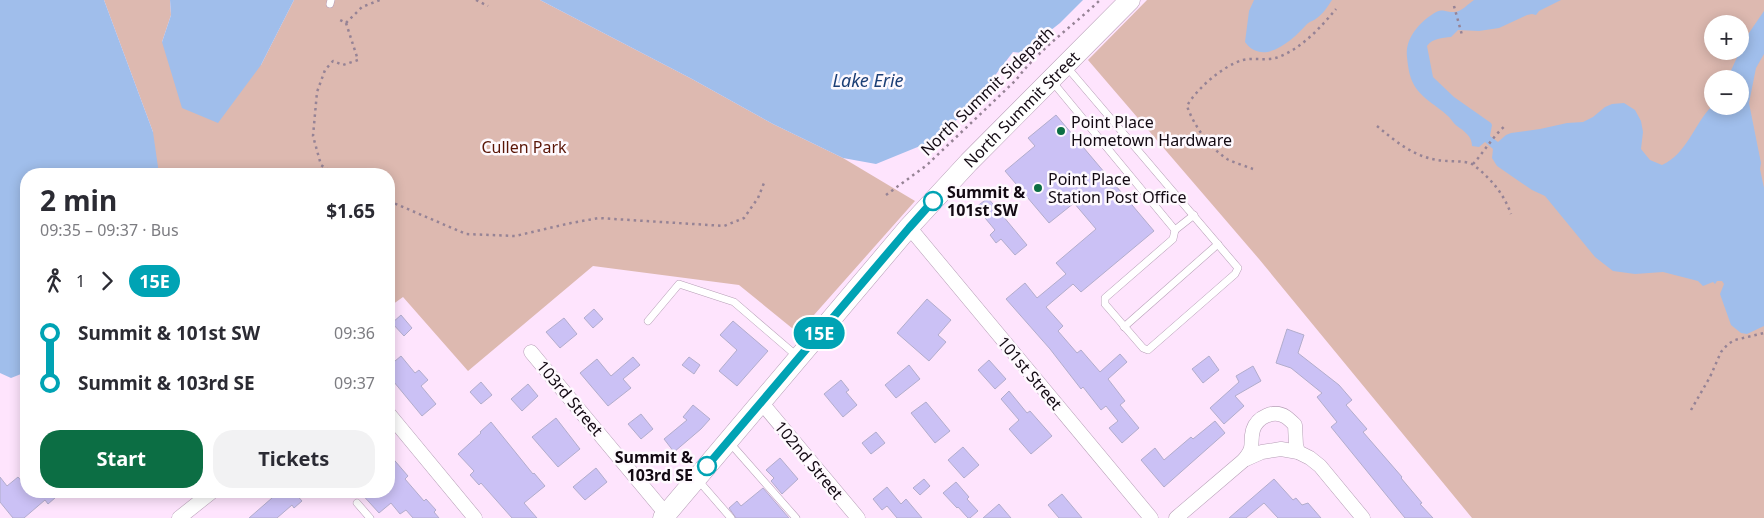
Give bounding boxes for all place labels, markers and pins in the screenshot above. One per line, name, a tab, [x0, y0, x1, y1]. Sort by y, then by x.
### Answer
place label: Point Place Hometown Hardware	[1071, 111, 1232, 151]
marker: Point Place Hometown Hardware	[1055, 125, 1067, 137]
place label: Point Place Station Post Office	[1048, 168, 1186, 208]
place label: Summit & 101st SW	[947, 181, 1025, 221]
marker: Point Place Station Post Office	[1032, 182, 1044, 194]
marker: Summit & 101st SW	[923, 191, 943, 211]
place label: Summit & 103rd SE	[615, 446, 693, 486]
marker: Summit & 103rd SE	[697, 456, 717, 476]

